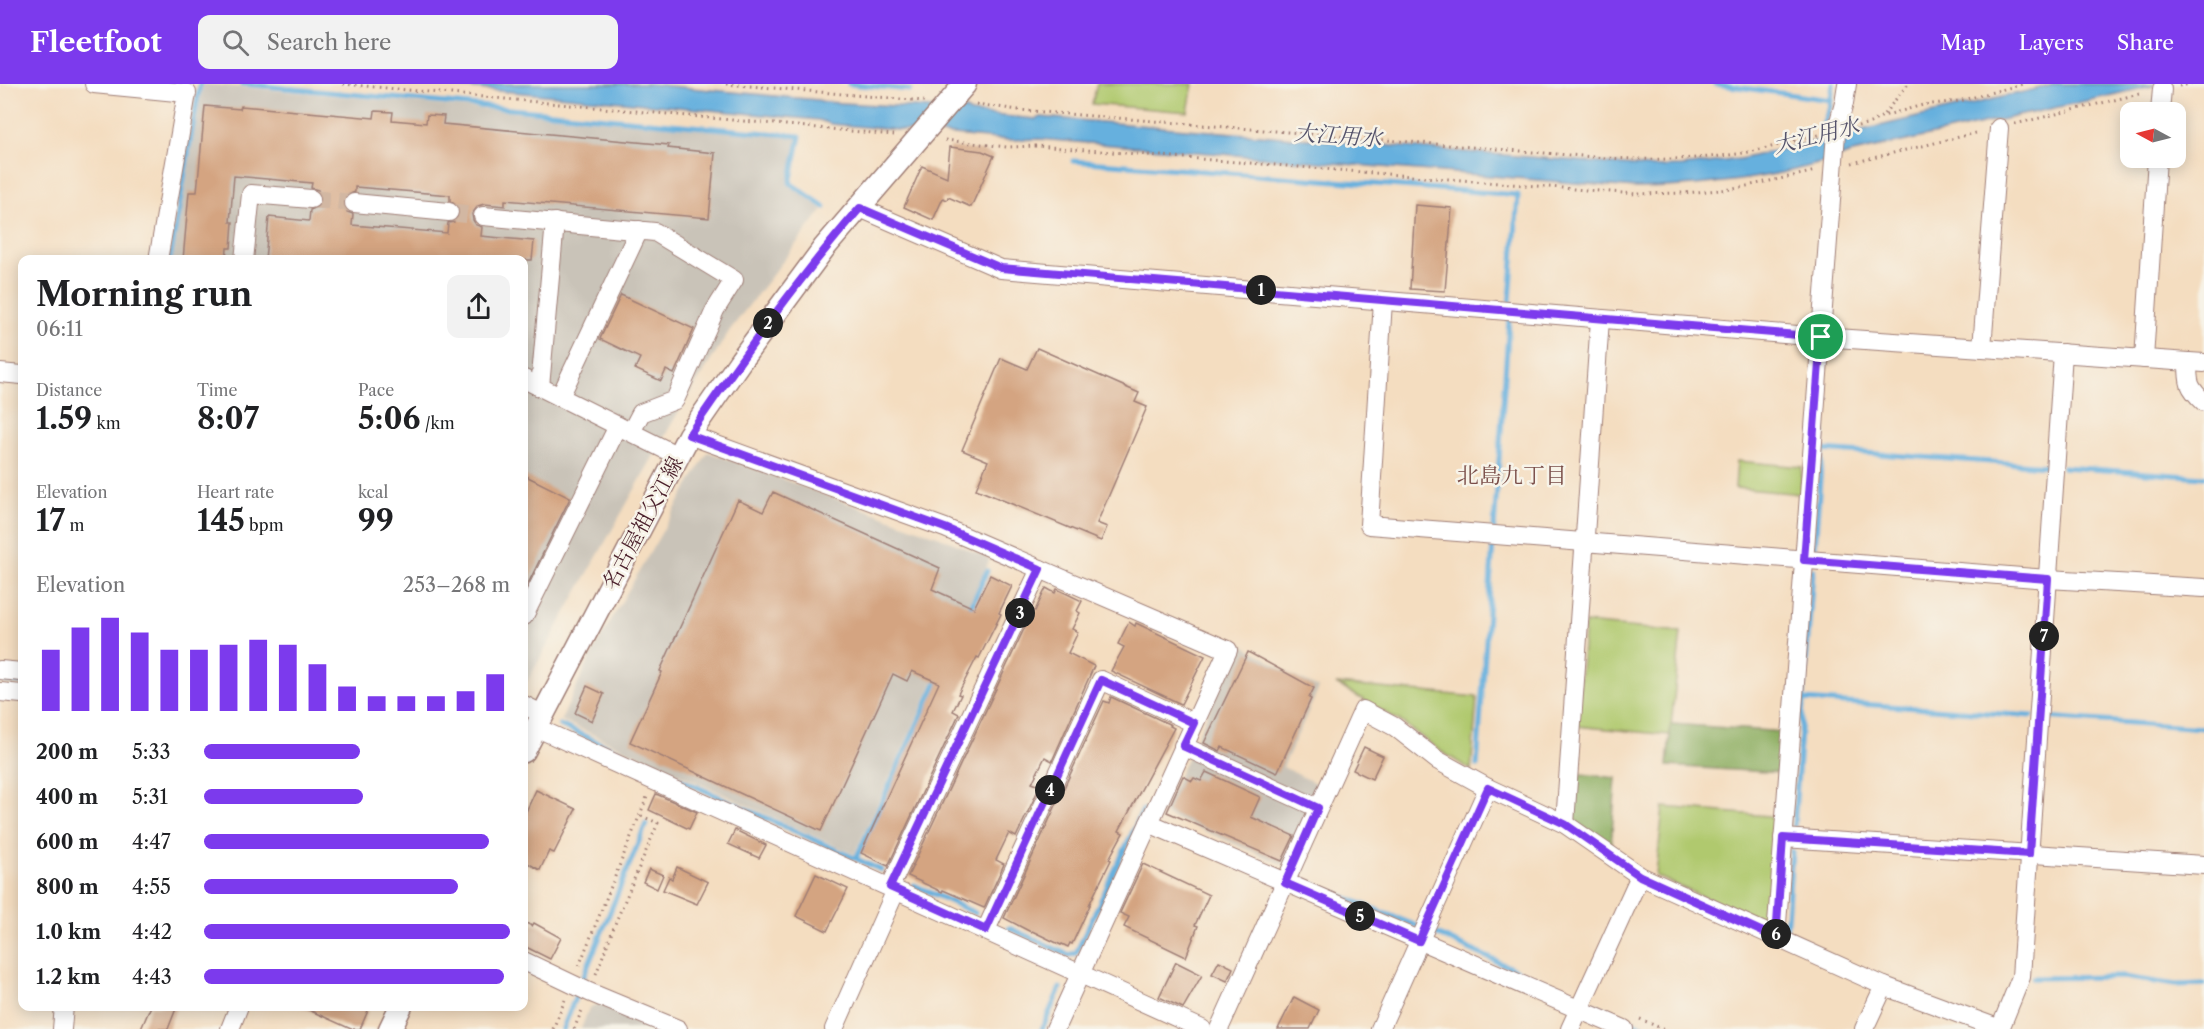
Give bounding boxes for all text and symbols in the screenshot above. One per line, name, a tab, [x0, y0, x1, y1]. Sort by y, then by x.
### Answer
search box	[198, 15, 618, 69]
text: Fleetfoot	[30, 25, 162, 59]
icon: search	[219, 26, 252, 59]
text: Search here	[267, 29, 391, 56]
text: Map	[1941, 30, 1986, 55]
text: Layers	[2019, 30, 2084, 55]
text: Share	[2117, 30, 2174, 55]
north arrow	[2120, 102, 2186, 168]
map controls	[2120, 102, 2186, 168]
water label: 大江用水	[1770, 111, 1864, 159]
water label: 大江用水	[1293, 119, 1385, 152]
text: Morning run	[36, 274, 252, 315]
button: share	[447, 275, 510, 338]
pin: 1	[1246, 275, 1276, 305]
text: 1	[1257, 280, 1265, 300]
pin: 2	[753, 308, 783, 338]
pin	[1795, 311, 1846, 362]
text: 2	[763, 313, 773, 333]
text: 06:11	[36, 317, 83, 341]
icon: arrive	[1804, 320, 1837, 353]
text: Distance	[36, 380, 102, 400]
text: Time	[197, 380, 237, 400]
text: Pace	[358, 380, 394, 400]
text: 1.59	[36, 400, 92, 437]
text: 8:07	[197, 400, 259, 437]
text: 5:06	[358, 400, 421, 437]
text: km	[92, 413, 121, 433]
text: /km	[421, 413, 455, 433]
street label: 名古屋祖父江線	[597, 452, 688, 594]
district label: 北島九丁目	[1457, 462, 1567, 489]
text: Elevation	[36, 482, 107, 502]
text: Heart rate	[197, 482, 274, 502]
text: kcal	[358, 482, 388, 502]
text: 17	[36, 502, 65, 539]
text: 145	[197, 502, 245, 539]
text: 99	[358, 502, 394, 539]
text: m	[65, 515, 84, 535]
text: bpm	[245, 515, 284, 535]
text: Elevation	[36, 573, 125, 597]
text: 253–268 m	[403, 573, 510, 597]
pin: 3	[1005, 598, 1035, 628]
text: 3	[1015, 603, 1025, 623]
pin: 7	[2029, 621, 2059, 651]
text: 7	[2040, 626, 2048, 646]
text: 200 m	[36, 740, 98, 764]
text: 5:33	[132, 740, 171, 764]
pin: 4	[1035, 775, 1065, 805]
text: 4	[1045, 780, 1055, 800]
text: 400 m	[36, 785, 98, 809]
text: 5:31	[132, 785, 168, 809]
text: 600 m	[36, 830, 98, 854]
text: 4:47	[132, 830, 171, 854]
text: 800 m	[36, 875, 99, 899]
text: 4:55	[132, 875, 171, 899]
pin: 5	[1345, 901, 1375, 931]
text: 5	[1356, 906, 1364, 926]
pin: 6	[1761, 919, 1791, 949]
text: 1.0 km	[36, 920, 101, 944]
text: 4:42	[132, 920, 172, 944]
text: 6	[1771, 924, 1781, 944]
text: 1.2 km	[36, 965, 100, 989]
text: 4:43	[132, 965, 172, 989]

